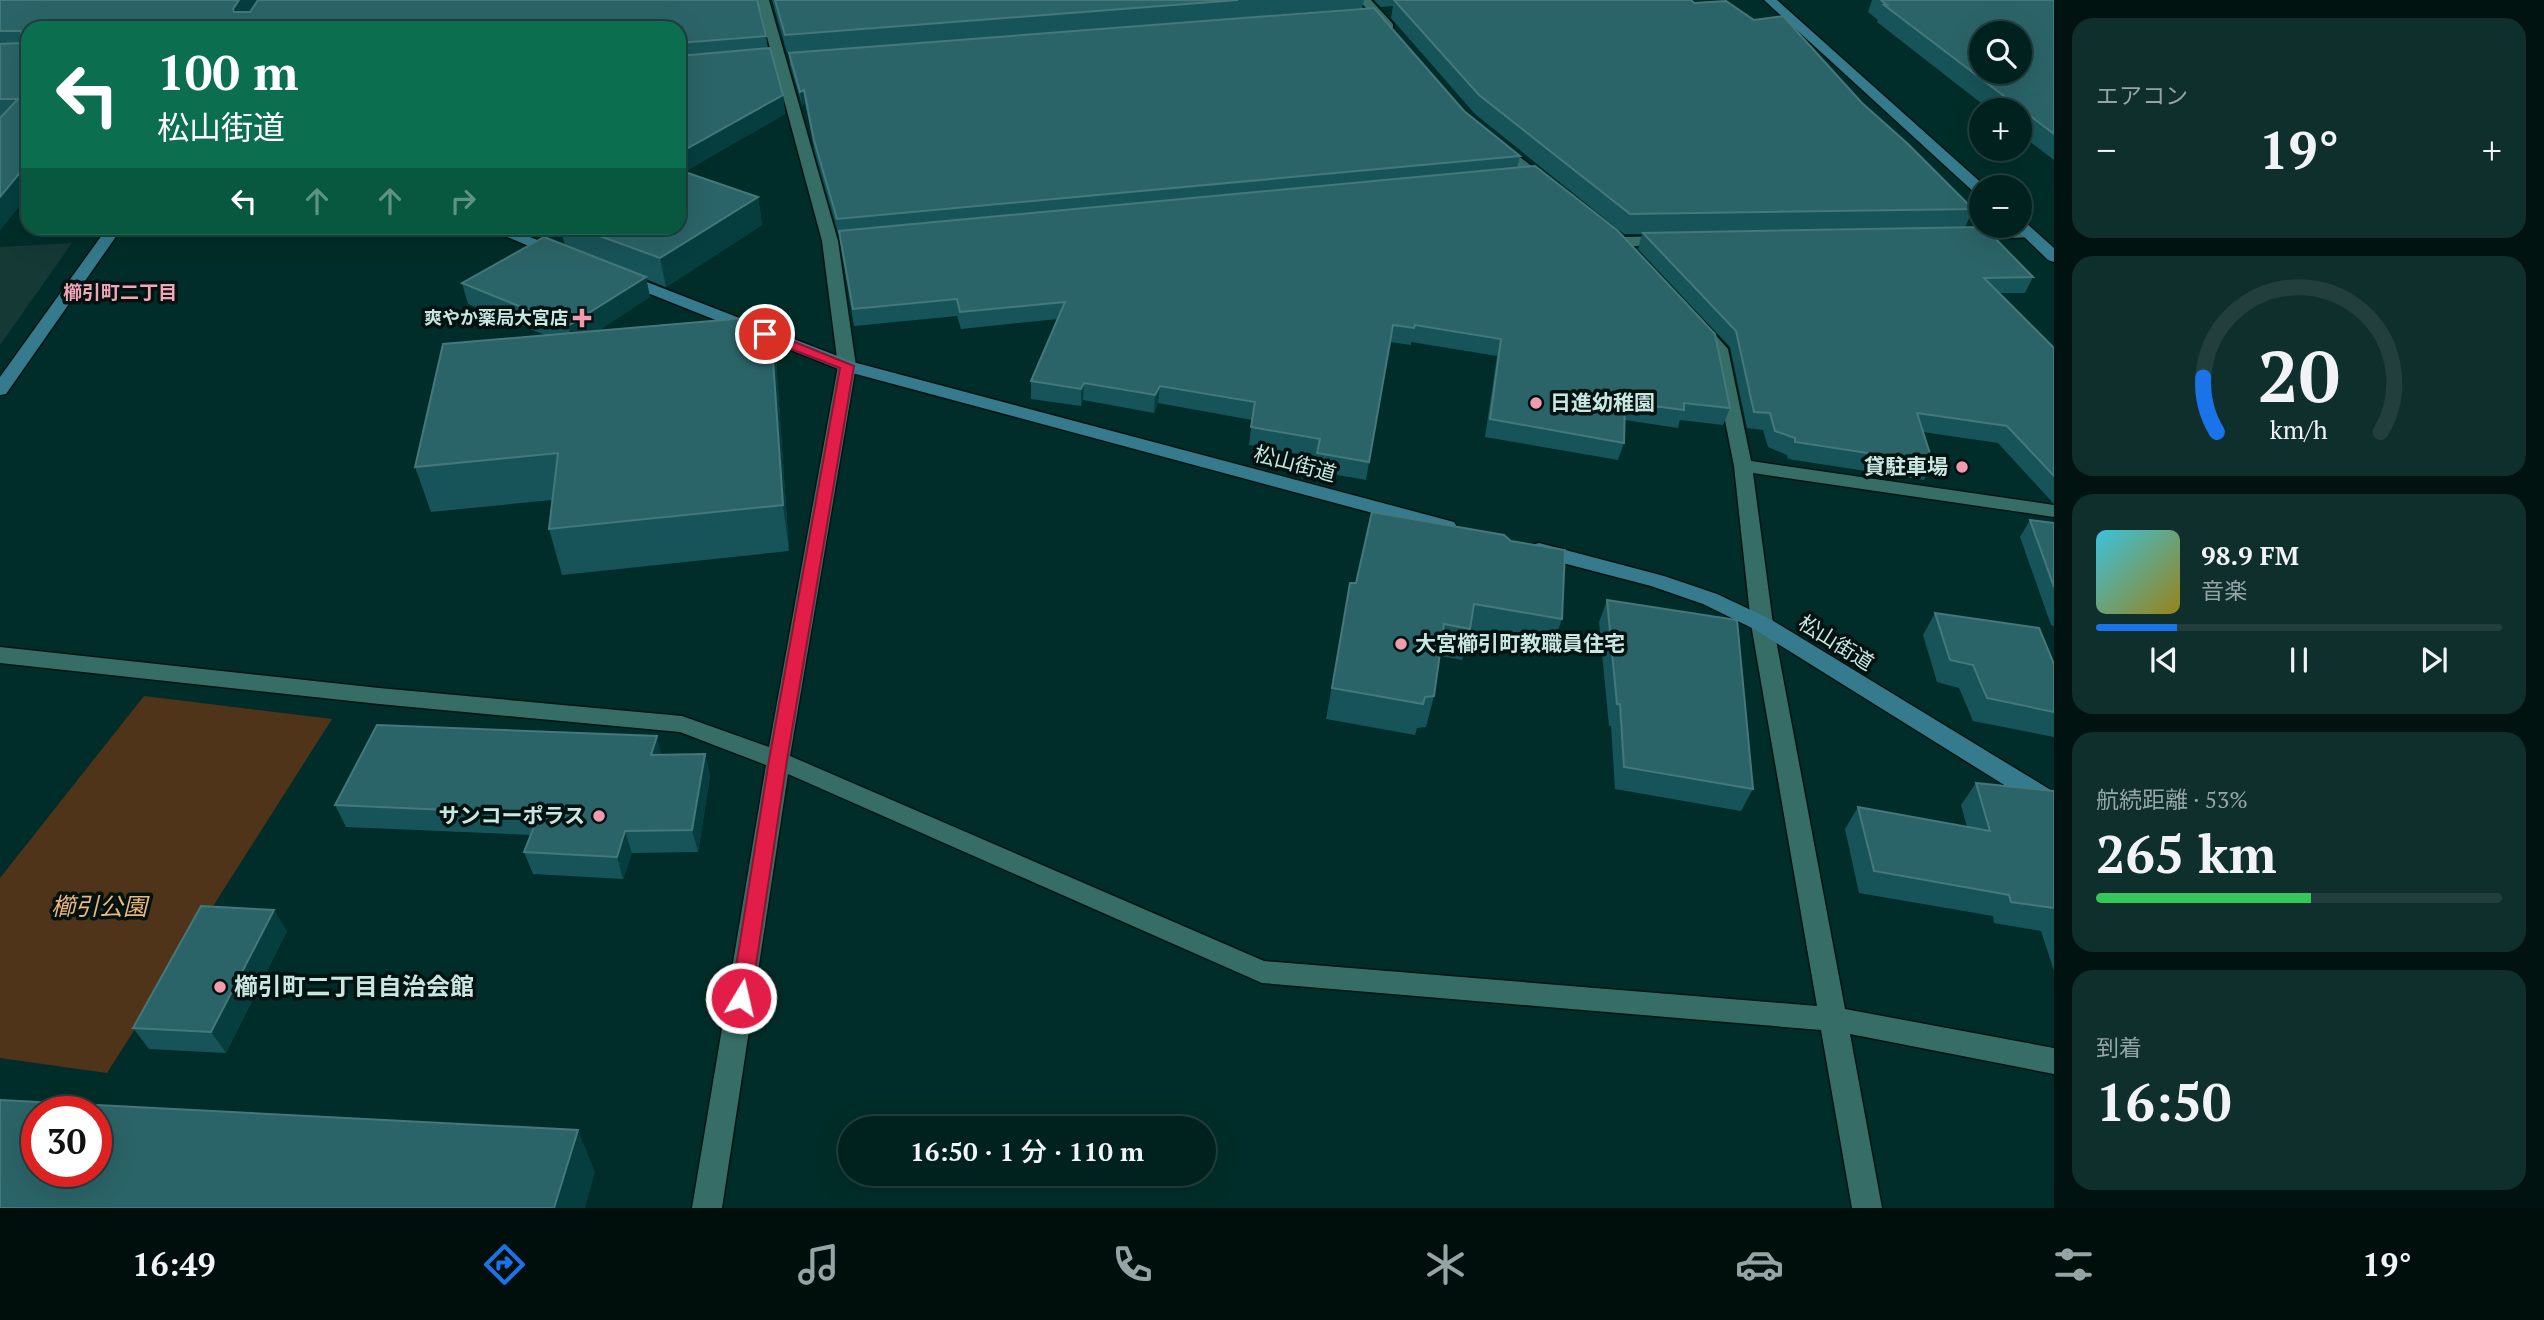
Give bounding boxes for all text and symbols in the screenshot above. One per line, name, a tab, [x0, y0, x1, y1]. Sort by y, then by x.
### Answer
map controls	[1969, 21, 2032, 238]
button: search	[1969, 21, 2032, 84]
text: 100 m	[157, 39, 299, 104]
icon: left	[42, 49, 133, 140]
text: エアコン	[2096, 80, 2188, 111]
button: +	[1969, 98, 2032, 161]
text: 松山街道	[157, 106, 285, 148]
text: 19°	[2259, 115, 2339, 184]
text: −	[2096, 125, 2116, 175]
text: +	[2482, 125, 2502, 175]
button: −	[1969, 175, 2032, 238]
icon: left	[225, 182, 263, 220]
icon: ahead	[298, 182, 336, 220]
icon: ahead	[371, 182, 409, 220]
icon: right	[444, 182, 482, 220]
district label: 櫛引町二丁目	[63, 279, 177, 304]
pin	[735, 304, 795, 364]
place label: 爽やか薬局大宮店	[424, 305, 568, 329]
marker: 爽やか薬局大宮店	[574, 310, 590, 326]
icon: arrive	[746, 315, 784, 353]
text: 20	[2258, 326, 2340, 423]
place label: 日進幼稚園	[1550, 388, 1655, 416]
marker: 日進幼稚園	[1528, 395, 1544, 411]
text: km/h	[2270, 413, 2328, 446]
street label: 松山街道	[1251, 439, 1339, 487]
place label: 貸駐車場	[1864, 452, 1948, 480]
marker: 貸駐車場	[1954, 459, 1970, 475]
text: 98.9 FM	[2201, 538, 2299, 572]
text: 音楽	[2201, 575, 2247, 606]
street label: 松山街道	[1793, 608, 1880, 676]
place label: 大宮櫛引町教職員住宅	[1415, 629, 1625, 657]
marker: 大宮櫛引町教職員住宅	[1393, 636, 1409, 652]
icon: previous	[2145, 641, 2183, 679]
icon: pause	[2280, 641, 2318, 679]
icon: next	[2415, 641, 2453, 679]
text: 航続距離 · 53%	[2096, 784, 2248, 815]
place label: サンコーポラス	[438, 801, 585, 829]
marker: サンコーポラス	[591, 808, 607, 824]
text: 265 km	[2096, 819, 2277, 888]
park label: 櫛引公園	[51, 890, 150, 922]
position arrow	[704, 961, 778, 1035]
place label: 櫛引町二丁目自治会館	[234, 970, 474, 1002]
marker: 櫛引町二丁目自治会館	[212, 979, 228, 995]
text: 到着	[2096, 1032, 2142, 1063]
text: 16:50	[2096, 1067, 2231, 1136]
speed limit sign: 30	[21, 1096, 112, 1187]
text: 16:50 · 1 分 · 110 m	[910, 1134, 1144, 1168]
icon: directions	[480, 1240, 529, 1289]
icon: music	[794, 1240, 843, 1289]
icon: phone	[1108, 1240, 1157, 1289]
icon: climate	[1421, 1240, 1470, 1289]
icon: car	[1735, 1240, 1784, 1289]
icon: filters	[2049, 1240, 2098, 1289]
text: 16:49	[132, 1243, 216, 1285]
text: 19°	[2362, 1243, 2412, 1285]

